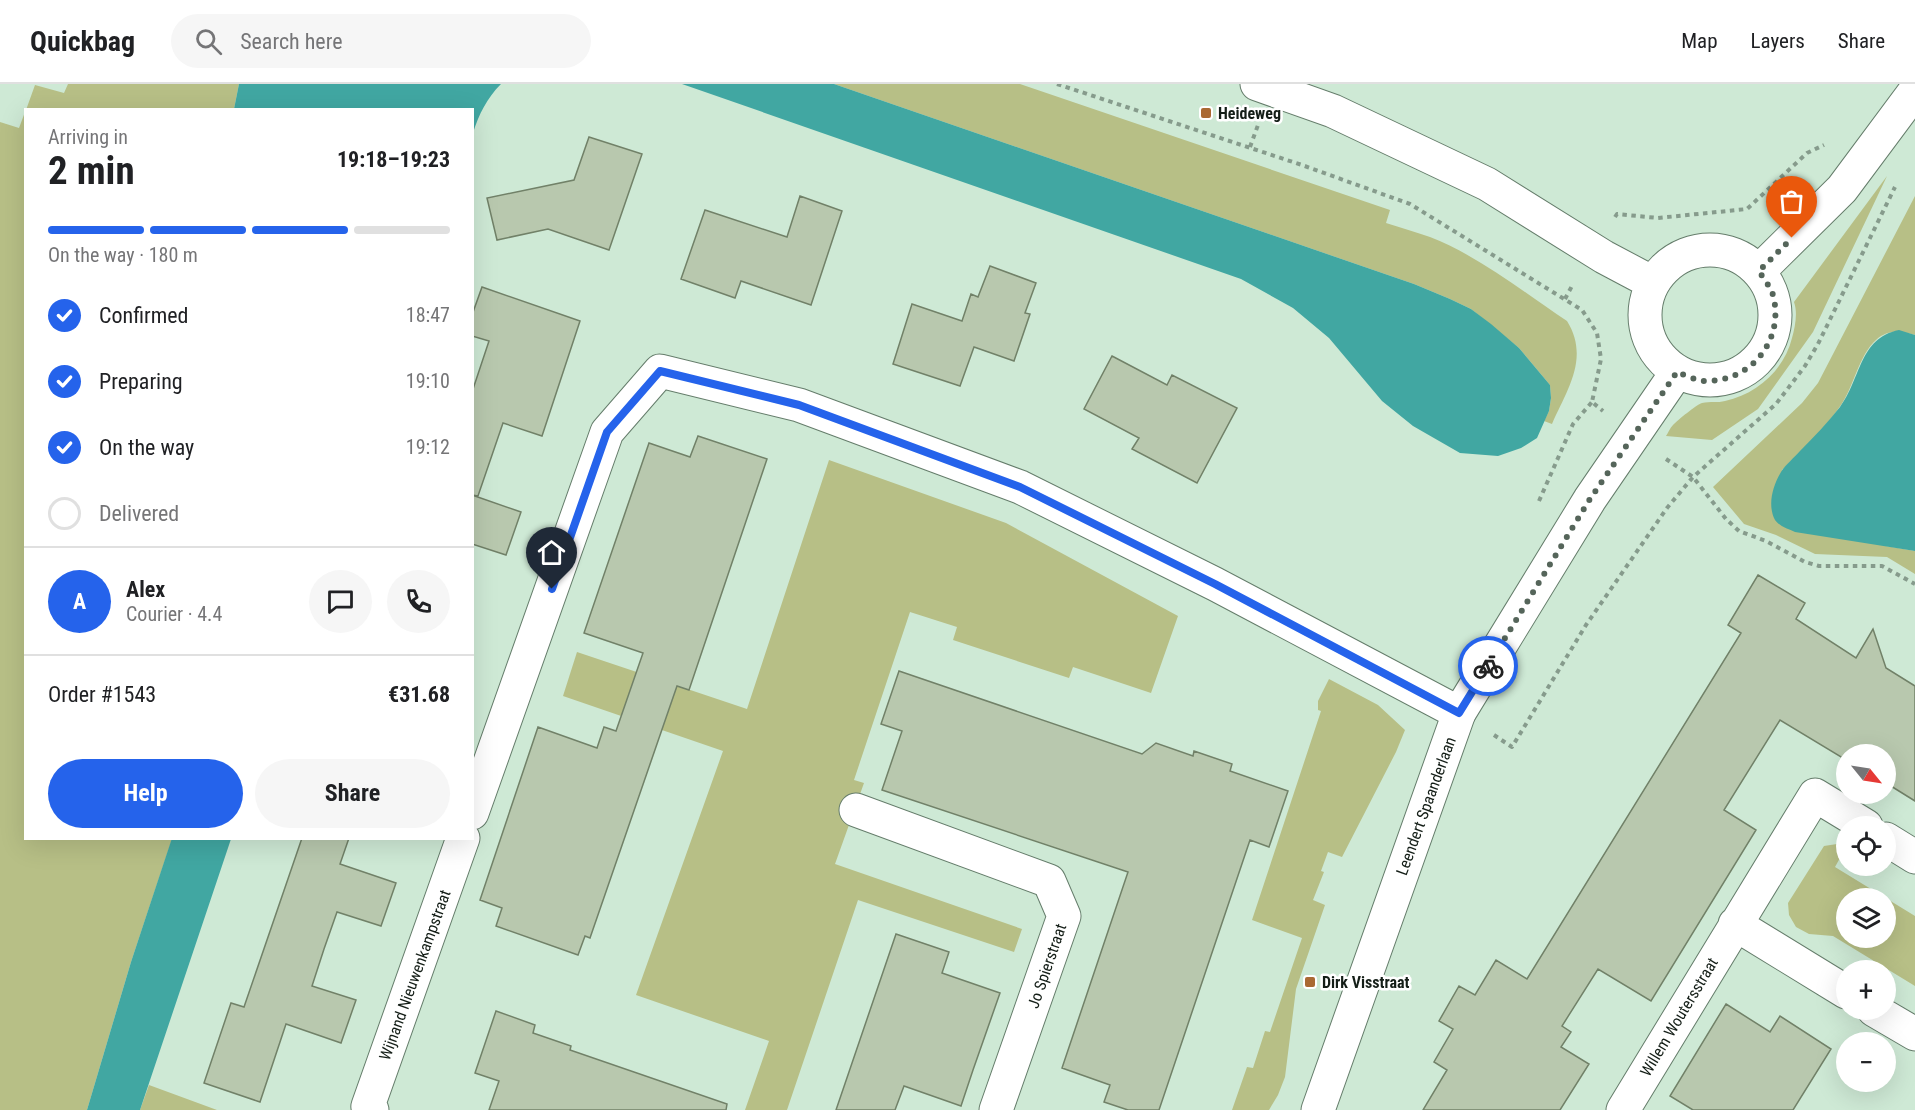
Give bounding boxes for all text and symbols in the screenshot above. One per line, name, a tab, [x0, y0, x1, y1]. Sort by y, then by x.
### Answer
search box	[171, 14, 591, 68]
text: Quickbag	[30, 25, 135, 58]
icon: search	[192, 25, 225, 58]
text: Search here	[240, 29, 342, 54]
text: Map	[1681, 29, 1718, 53]
text: Layers	[1751, 29, 1805, 53]
text: Share	[1838, 29, 1885, 53]
place label: Heideweg	[1218, 104, 1281, 123]
marker: Heideweg	[1199, 106, 1213, 120]
text: Arriving in	[48, 125, 128, 149]
text: 19:18–19:23	[337, 147, 450, 172]
text: 2 min	[48, 148, 135, 194]
pin	[1766, 176, 1817, 238]
icon: bag	[1775, 185, 1808, 218]
text: On the way · 180 m	[48, 243, 198, 267]
icon: check	[48, 299, 81, 332]
text: Confirmed	[99, 303, 188, 328]
text: 18:47	[406, 303, 450, 327]
icon: check	[48, 365, 81, 398]
text: Preparing	[99, 369, 183, 394]
text: 19:10	[406, 369, 450, 393]
icon: check	[48, 431, 81, 464]
text: On the way	[99, 435, 194, 460]
text: 19:12	[406, 435, 450, 459]
text: Delivered	[99, 501, 179, 526]
pin	[526, 527, 577, 589]
icon: home	[535, 536, 568, 569]
button: chat	[309, 570, 372, 633]
button: phone	[387, 570, 450, 633]
text: Alex	[126, 577, 165, 602]
text: A	[73, 589, 86, 614]
text: Courier · 4.4	[126, 602, 222, 626]
courier	[1458, 636, 1518, 696]
icon: bike	[1472, 650, 1505, 683]
text: Order #1543	[48, 682, 156, 707]
text: €31.68	[388, 682, 450, 707]
street label: Leendert Spaanderlaan	[1392, 734, 1460, 878]
north arrow	[1836, 744, 1896, 804]
map controls	[1836, 744, 1896, 1092]
button: Help	[48, 759, 243, 828]
button: Share	[255, 759, 450, 828]
button: locate	[1836, 816, 1896, 876]
street label: Wijnand Nieuwenkampstraat	[375, 887, 455, 1063]
button: layers	[1836, 888, 1896, 948]
street label: Jo Spierstraat	[1024, 921, 1070, 1011]
street label: Willem Woutersstraat	[1636, 954, 1722, 1080]
button: +	[1836, 960, 1896, 1020]
place label: Dirk Visstraat	[1322, 973, 1410, 992]
marker: Dirk Visstraat	[1303, 975, 1317, 989]
button: −	[1836, 1032, 1896, 1092]

